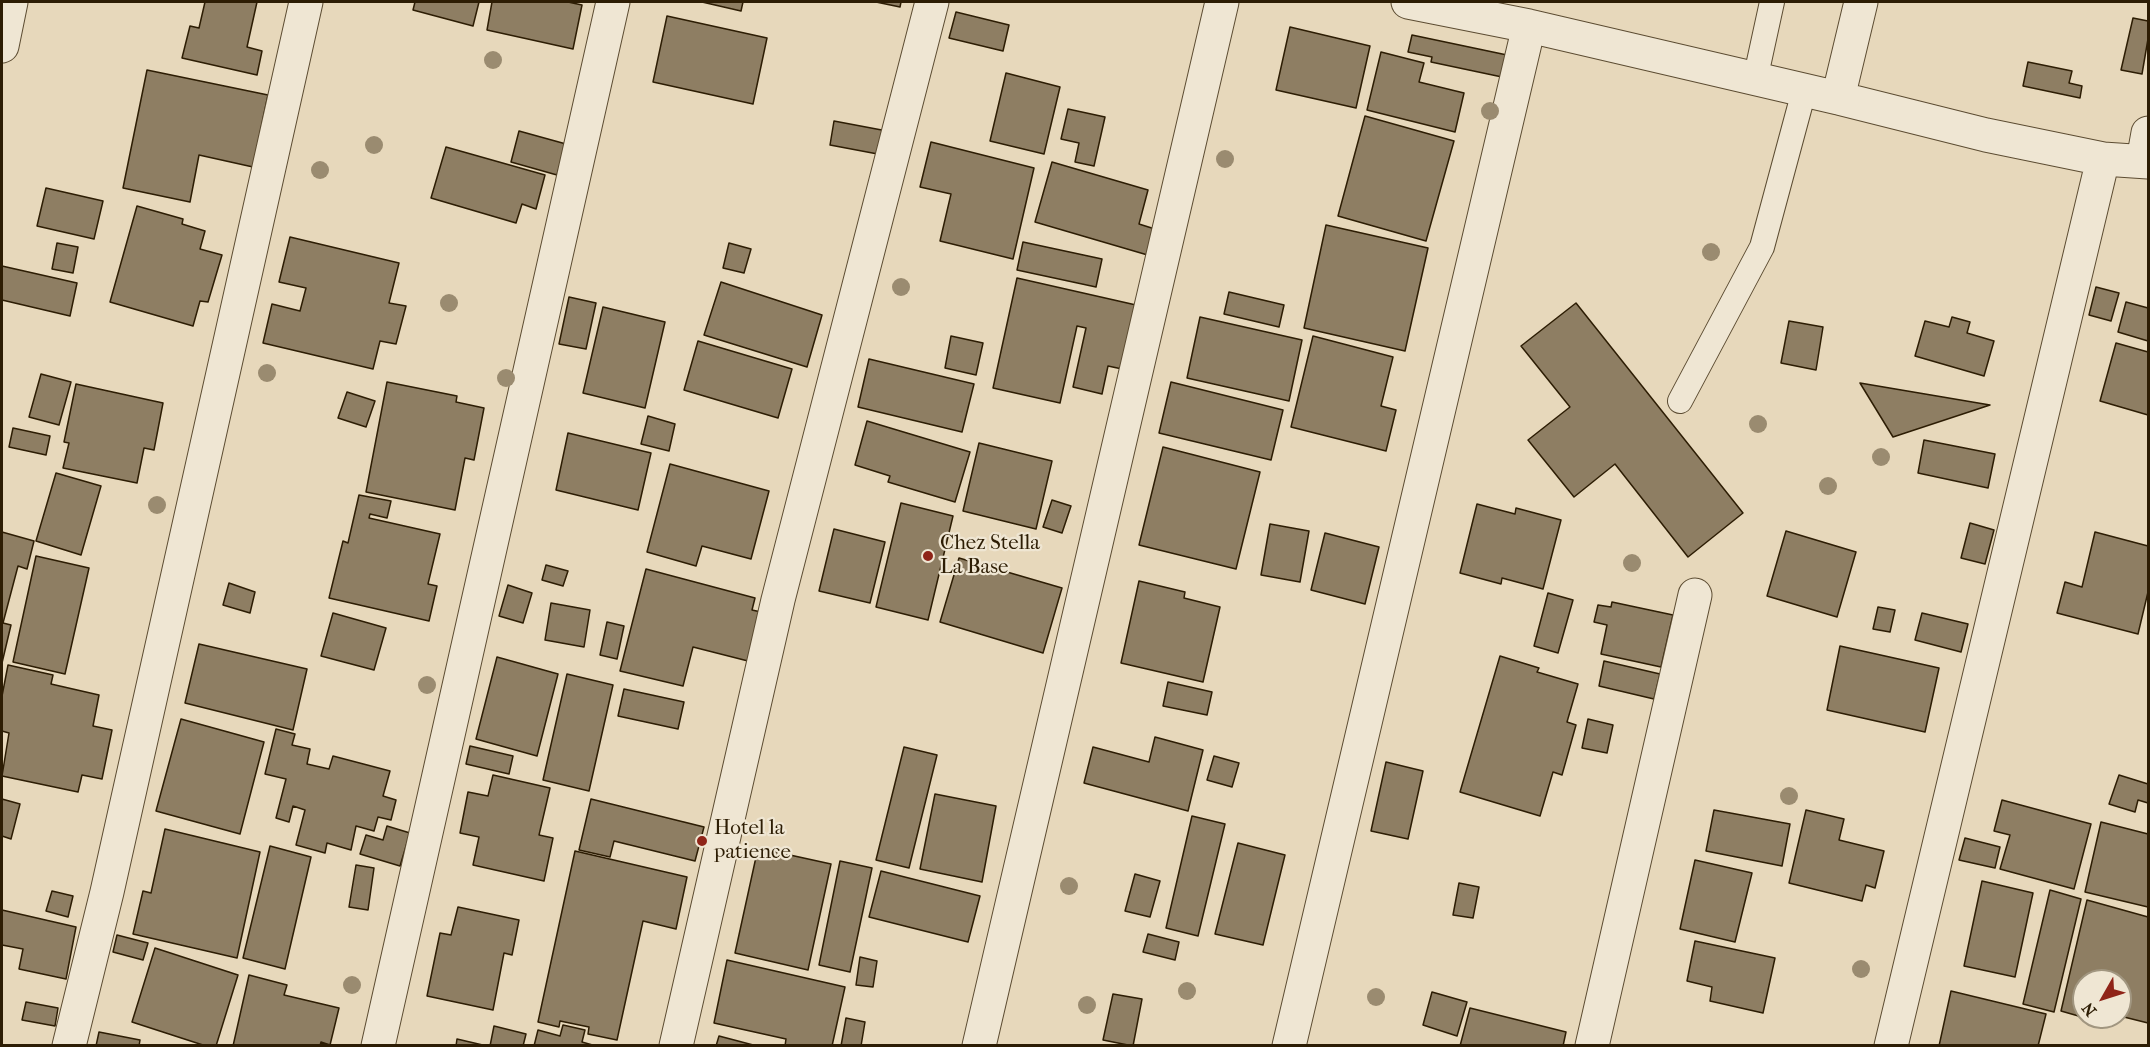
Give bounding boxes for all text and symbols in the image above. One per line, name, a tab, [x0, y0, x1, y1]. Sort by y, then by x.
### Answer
place label: Chez Stella La Base	[940, 531, 1040, 581]
marker: Chez Stella La Base	[921, 549, 935, 563]
place label: Hotel la patience	[714, 816, 791, 866]
marker: Hotel la patience	[695, 834, 709, 848]
north arrow	[2072, 969, 2132, 1029]
text: N	[2078, 999, 2100, 1020]

